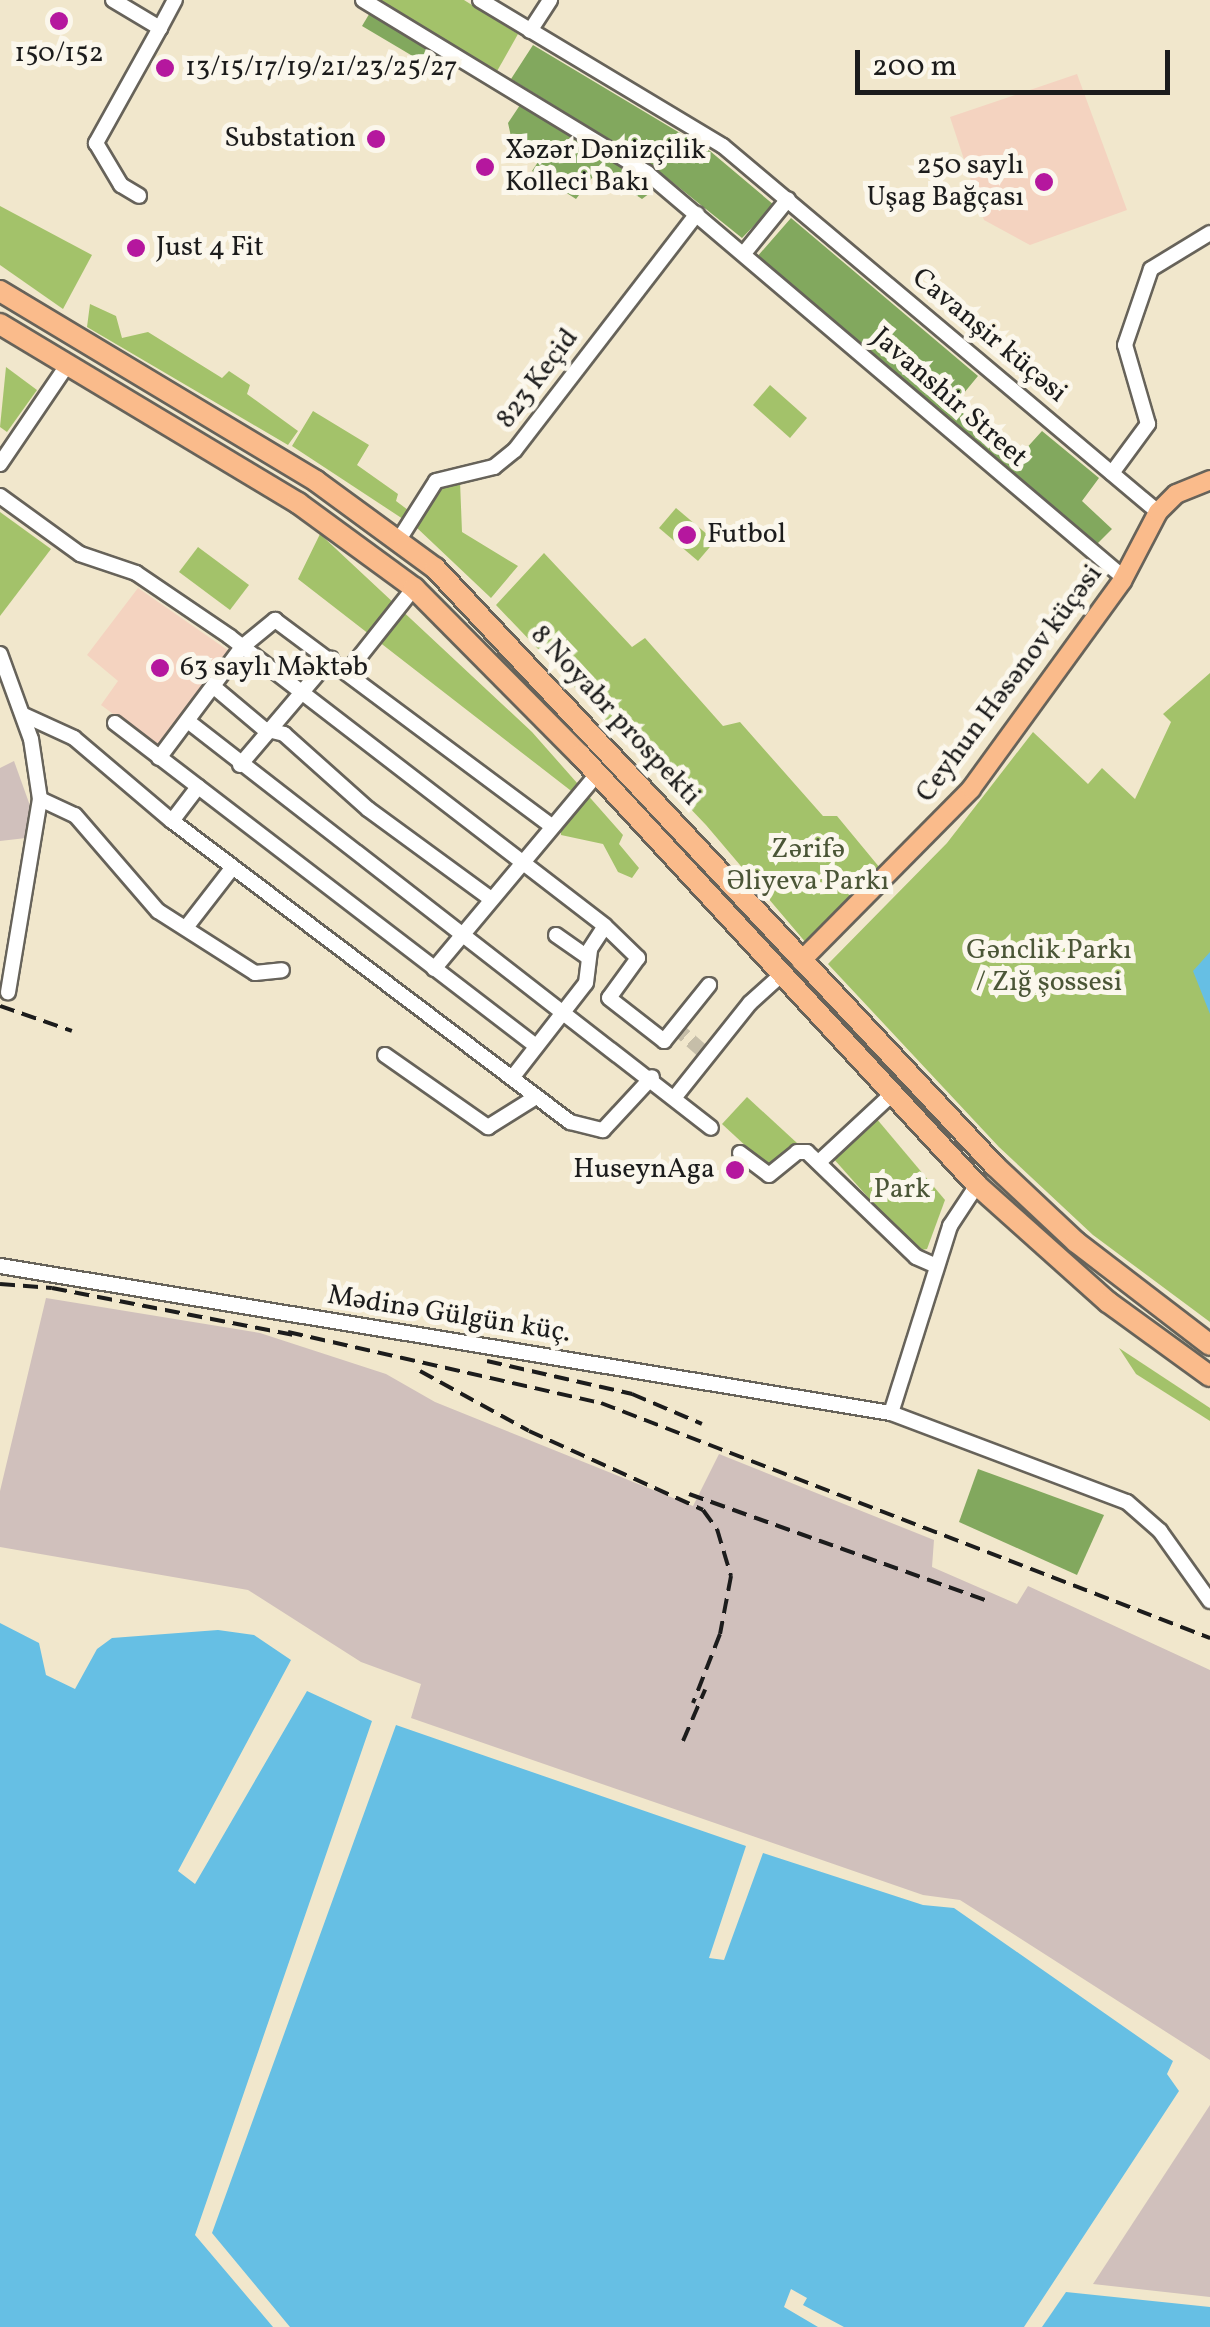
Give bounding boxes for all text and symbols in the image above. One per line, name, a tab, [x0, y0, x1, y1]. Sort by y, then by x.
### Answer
marker: 150/152	[48, 10, 70, 32]
scale bar	[860, 30, 1175, 92]
place label: 150/152	[14, 37, 104, 71]
text: 200 m	[872, 46, 957, 88]
place label: 13/15/17/19/21/23/25/27	[185, 51, 458, 85]
marker: 13/15/17/19/21/23/25/27	[154, 57, 176, 79]
place label: Substation	[224, 122, 356, 156]
marker: Substation	[365, 128, 387, 150]
place label: Xəzər Dənizçilik Kolleci Bakı	[505, 134, 706, 200]
place label: 250 saylı Uşag Bağçası	[867, 149, 1024, 215]
marker: Xəzər Dənizçilik Kolleci Bakı	[474, 156, 496, 178]
marker: 250 saylı Uşag Bağçası	[1033, 171, 1055, 193]
place label: Just 4 Fit	[156, 231, 264, 265]
marker: Just 4 Fit	[125, 237, 147, 259]
street label: Cavanşir küçəsi	[905, 261, 1073, 411]
street label: Javanshir Street	[864, 321, 1034, 475]
street label: 823 Keçid	[490, 322, 586, 436]
place label: Futbol	[707, 518, 786, 552]
marker: Futbol	[676, 524, 698, 546]
street label: Ceyhun Həsənov küçəsi	[909, 558, 1111, 810]
street label: 8 Noyabr prospekti	[523, 619, 707, 813]
place label: 63 saylı Məktəb	[180, 651, 368, 685]
marker: 63 saylı Məktəb	[149, 657, 171, 679]
park label: Zərifə Əliyeva Parkı	[727, 833, 889, 899]
park label: Gənclik Parkı / Zığ şossesi	[966, 934, 1132, 1000]
place label: HuseynAga	[573, 1153, 715, 1187]
marker: HuseynAga	[724, 1159, 746, 1181]
park label: Park	[873, 1173, 931, 1207]
street label: Mədinə Gülgün küç.	[325, 1279, 573, 1351]

